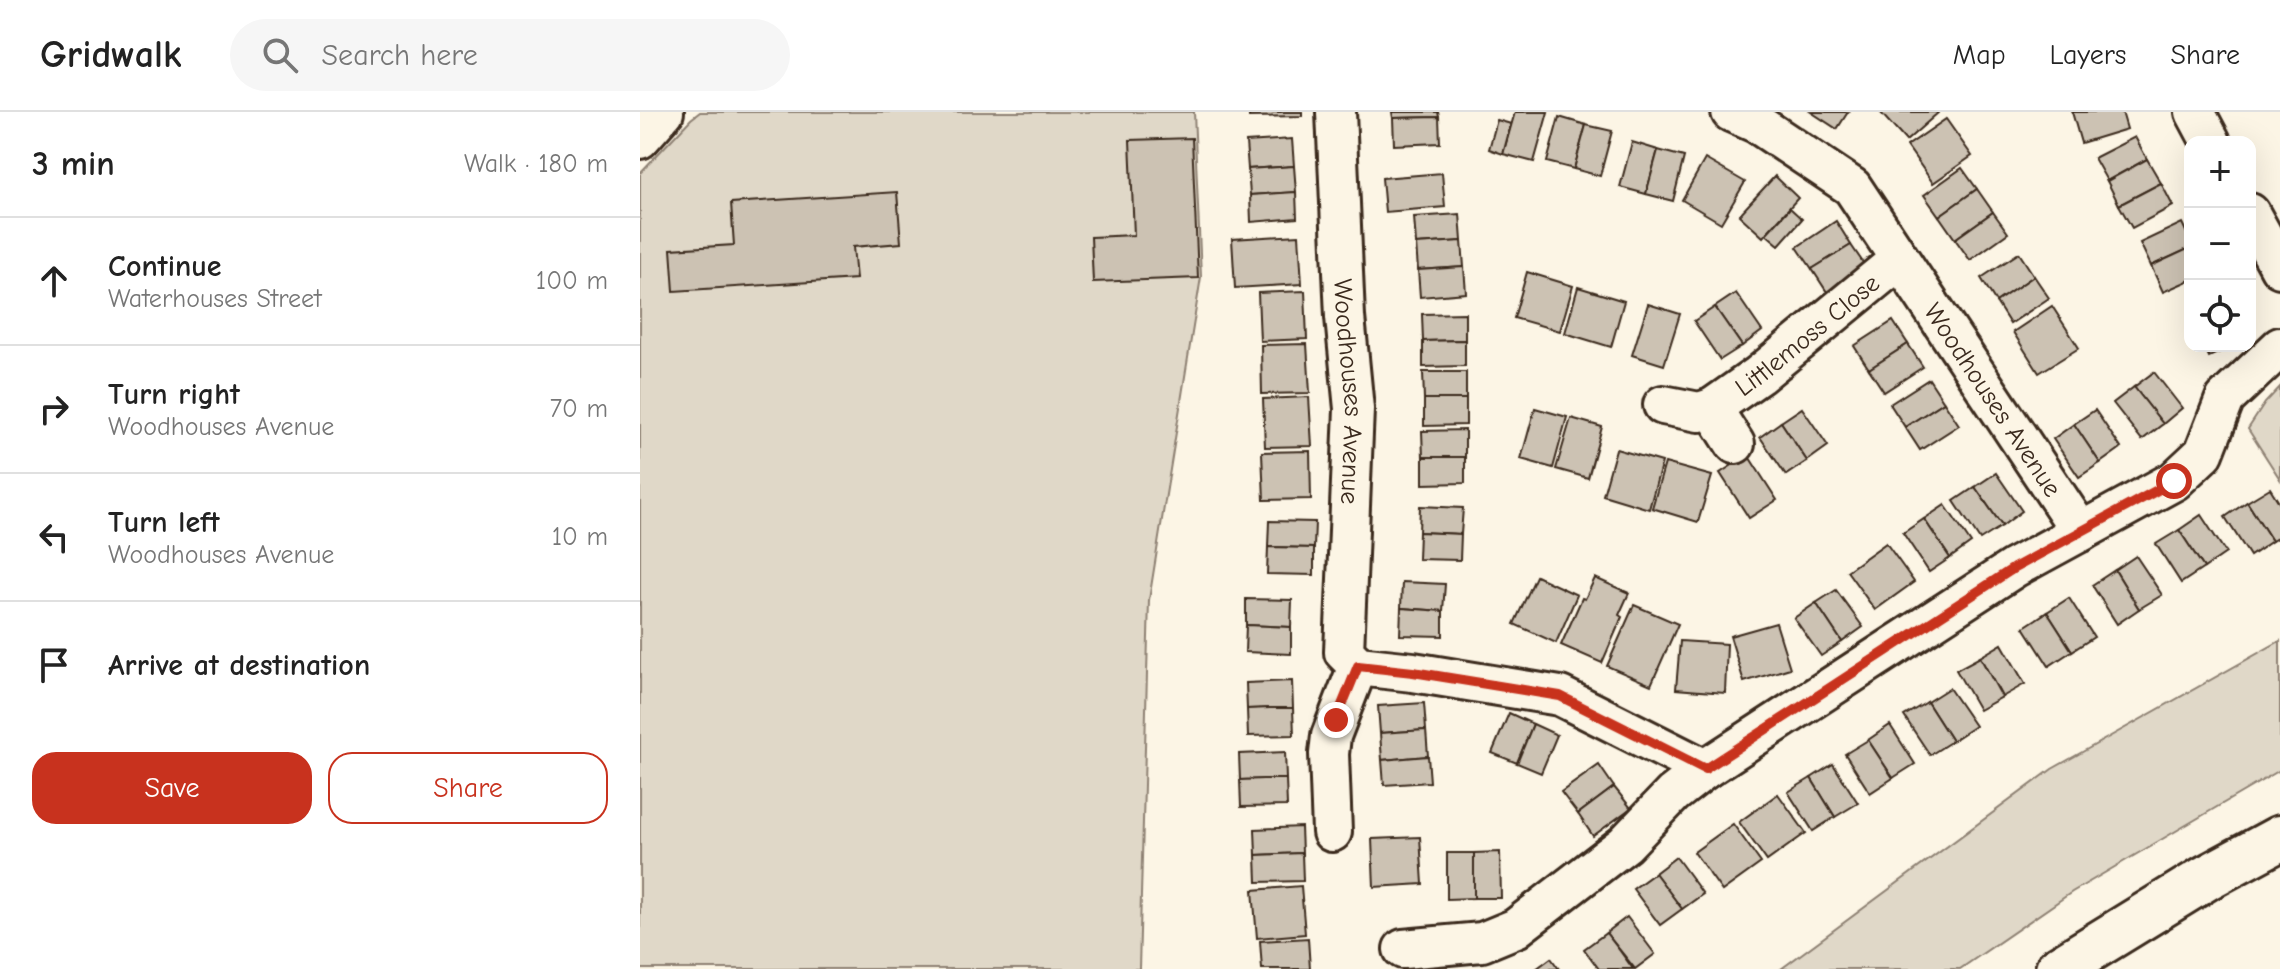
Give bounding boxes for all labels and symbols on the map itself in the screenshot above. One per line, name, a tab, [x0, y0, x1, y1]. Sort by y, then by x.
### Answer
street label: Littlemoss Close	[1730, 268, 1886, 403]
street label: Woodhouses Avenue	[1327, 278, 1368, 505]
street label: Woodhouses Avenue	[1917, 298, 2067, 503]
route start	[2156, 463, 2192, 499]
route end	[1318, 702, 1354, 738]

